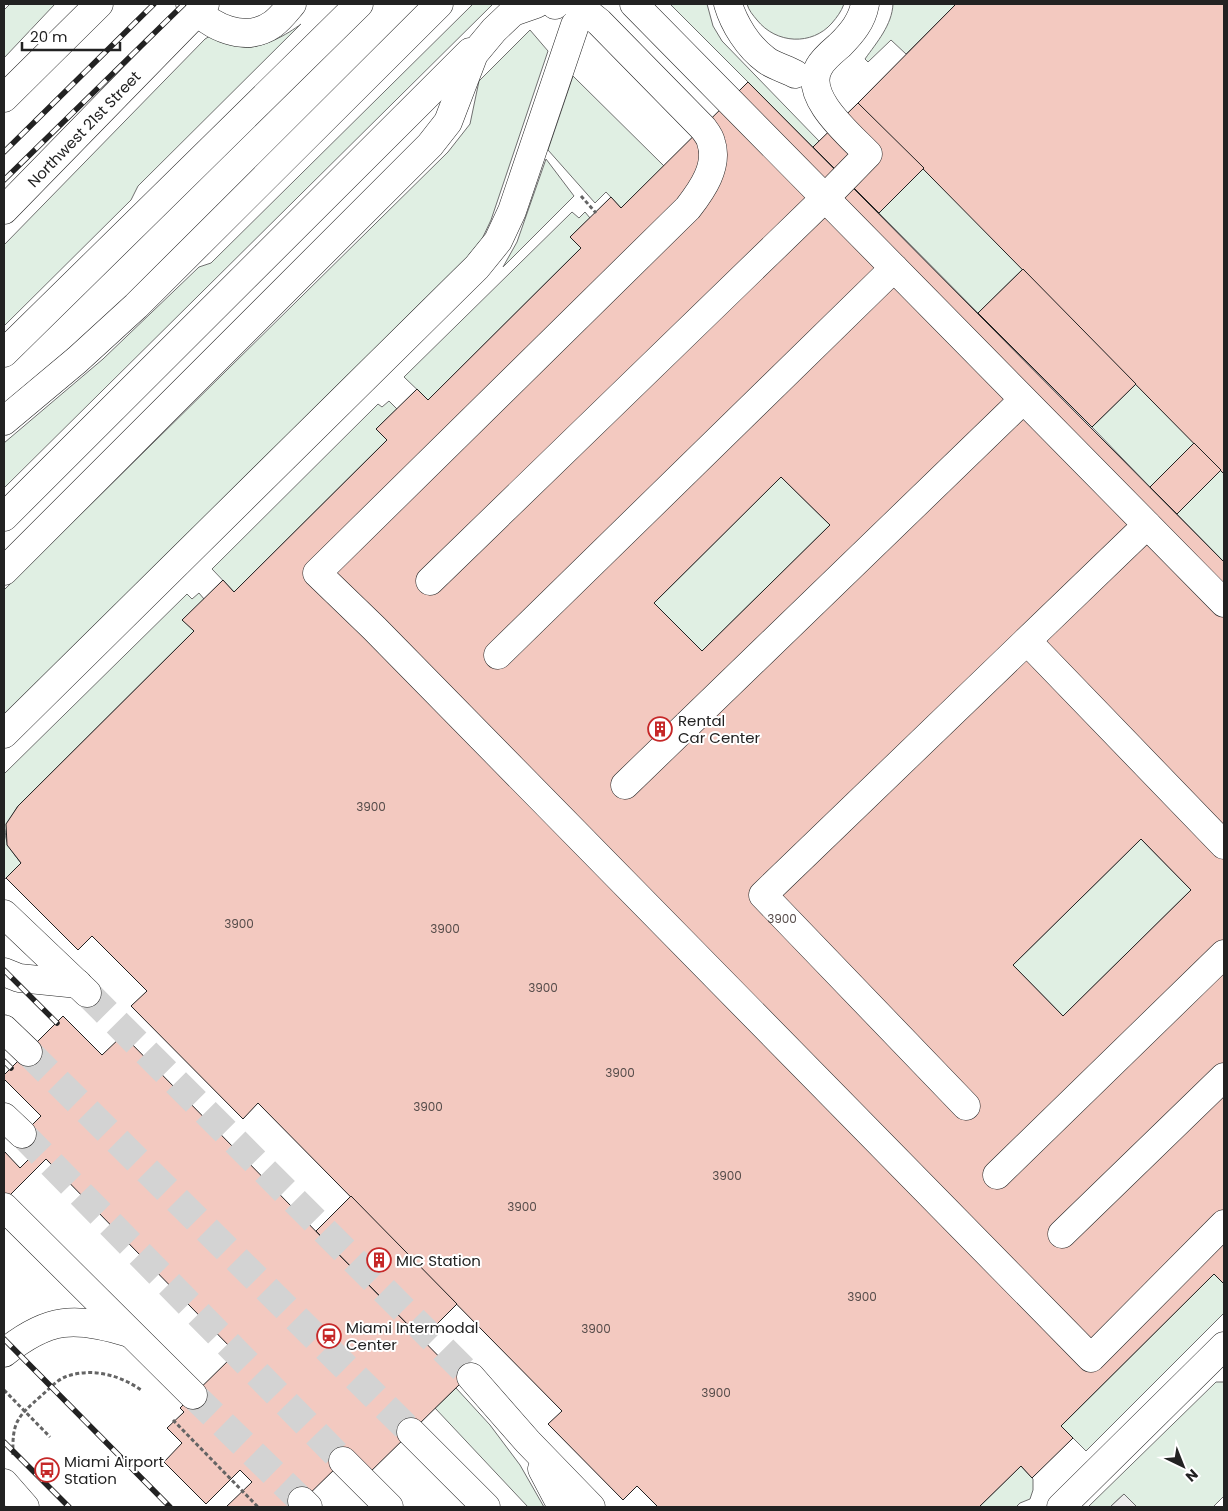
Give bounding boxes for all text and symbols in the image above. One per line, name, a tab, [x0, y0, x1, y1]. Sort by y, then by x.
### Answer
scale bar	[22, 20, 120, 52]
text: 20 m	[30, 26, 68, 47]
street label: Northwest 21st Street	[23, 66, 145, 192]
place label: Rental Car Center	[678, 710, 761, 748]
building icon: Rental Car Center	[647, 716, 673, 742]
house number: 3900	[356, 798, 386, 815]
house number: 3900	[767, 910, 797, 927]
house number: 3900	[224, 915, 254, 932]
house number: 3900	[430, 920, 460, 937]
house number: 3900	[528, 979, 558, 996]
house number: 3900	[605, 1064, 635, 1081]
house number: 3900	[413, 1098, 443, 1115]
house number: 3900	[712, 1167, 742, 1184]
house number: 3900	[507, 1198, 537, 1215]
building icon: MIC Station	[366, 1247, 392, 1273]
place label: MIC Station	[396, 1250, 481, 1271]
house number: 3900	[847, 1288, 877, 1305]
place label: Miami Intermodal Center	[346, 1317, 479, 1355]
house number: 3900	[581, 1320, 611, 1337]
station icon: Miami Intermodal Center	[316, 1323, 342, 1349]
house number: 3900	[701, 1384, 731, 1401]
north arrow	[1158, 1441, 1208, 1491]
place label: Miami Airport Station	[64, 1451, 164, 1489]
bus stop icon: Miami Airport Station	[34, 1457, 60, 1483]
text: N	[1181, 1465, 1203, 1486]

